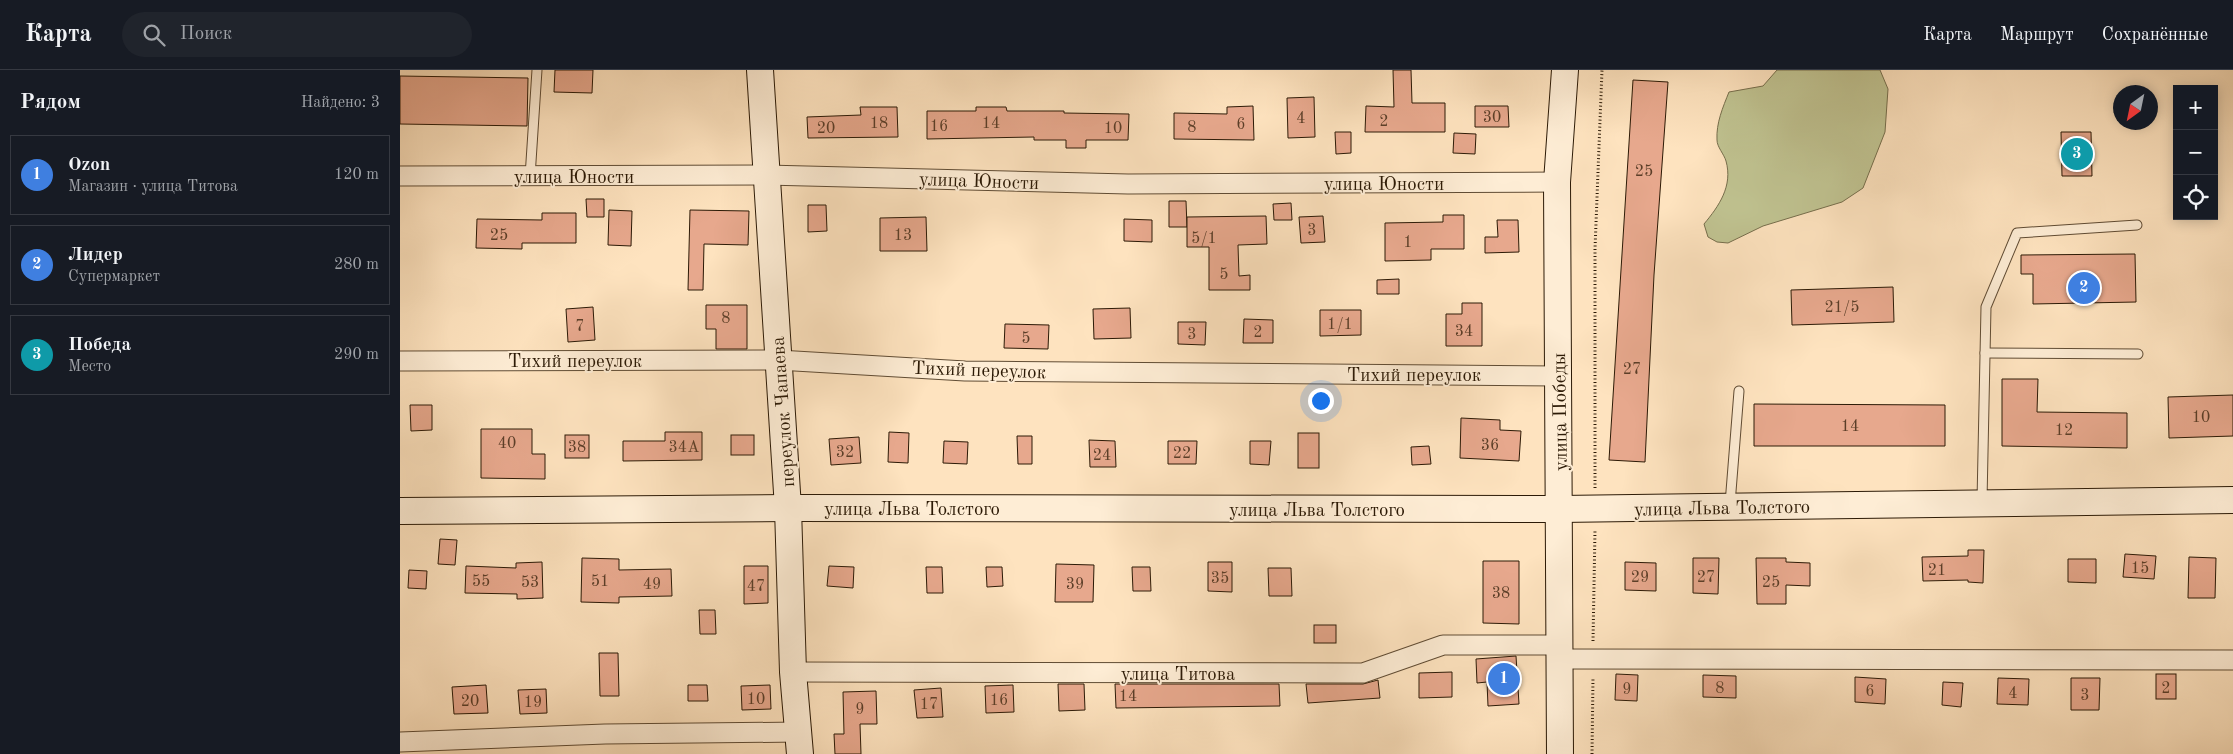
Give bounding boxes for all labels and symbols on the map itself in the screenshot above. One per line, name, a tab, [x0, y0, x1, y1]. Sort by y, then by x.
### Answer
north arrow	[2113, 85, 2158, 130]
house number: 30	[1483, 110, 1501, 126]
house number: 4	[1296, 111, 1306, 127]
house number: 2	[1379, 114, 1389, 130]
house number: 18	[870, 116, 888, 132]
house number: 14	[982, 116, 1000, 132]
house number: 6	[1236, 117, 1246, 133]
house number: 16	[930, 119, 948, 135]
house number: 8	[1187, 120, 1197, 136]
house number: 20	[817, 121, 835, 137]
house number: 10	[1104, 121, 1122, 137]
pin: 3	[2061, 135, 2093, 173]
house number: 25	[1635, 164, 1653, 180]
street label: улица Юности	[514, 169, 634, 188]
street label: улица Юности	[918, 171, 1039, 194]
street label: улица Юности	[1324, 176, 1444, 195]
house number: 3	[1307, 223, 1317, 239]
house number: 25	[490, 228, 508, 244]
house number: 13	[894, 228, 912, 244]
house number: 5/1	[1191, 231, 1217, 247]
house number: 1	[1403, 235, 1413, 251]
house number: 5	[1219, 267, 1229, 283]
pin: 2	[2068, 269, 2100, 307]
house number: 21/5	[1824, 300, 1860, 316]
house number: 8	[721, 311, 731, 327]
house number: 1/1	[1327, 317, 1353, 333]
house number: 7	[575, 319, 585, 335]
house number: 34	[1455, 324, 1473, 340]
house number: 2	[1253, 325, 1263, 341]
house number: 3	[1187, 327, 1197, 343]
house number: 5	[1021, 331, 1031, 347]
street label: переулок Чапаева	[770, 335, 799, 488]
street label: Тихий переулок	[508, 353, 643, 372]
street label: улица Победы	[1551, 353, 1572, 471]
street label: Тихий переулок	[911, 360, 1047, 383]
house number: 27	[1623, 362, 1641, 378]
street label: Тихий переулок	[1347, 367, 1482, 386]
your location	[1308, 388, 1334, 414]
house number: 10	[2192, 410, 2210, 426]
house number: 14	[1841, 419, 1859, 435]
house number: 12	[2055, 423, 2073, 439]
house number: 40	[498, 436, 516, 452]
house number: 36	[1481, 438, 1499, 454]
house number: 38	[568, 440, 586, 456]
house number: 34А	[669, 440, 699, 456]
house number: 32	[836, 445, 854, 461]
house number: 22	[1173, 446, 1191, 462]
house number: 24	[1093, 448, 1111, 464]
street label: улица Льва Толстого	[1634, 498, 1810, 521]
street label: улица Льва Толстого	[824, 501, 1000, 520]
street label: улица Льва Толстого	[1229, 502, 1405, 521]
house number: 15	[2131, 561, 2149, 577]
house number: 21	[1928, 563, 1946, 579]
house number: 29	[1631, 570, 1649, 586]
house number: 27	[1697, 570, 1715, 586]
house number: 35	[1211, 571, 1229, 587]
house number: 55	[472, 574, 490, 590]
house number: 51	[591, 574, 609, 590]
house number: 53	[521, 575, 539, 591]
house number: 25	[1762, 575, 1780, 591]
house number: 49	[643, 577, 661, 593]
house number: 39	[1066, 577, 1084, 593]
house number: 47	[747, 579, 765, 595]
house number: 38	[1492, 586, 1510, 602]
pin: 1	[1488, 660, 1520, 698]
street label: улица Титова	[1121, 666, 1236, 685]
house number: 8	[1715, 681, 1725, 697]
house number: 2	[2161, 681, 2171, 697]
house number: 9	[1622, 682, 1632, 698]
house number: 6	[1865, 684, 1875, 700]
house number: 4	[2008, 686, 2018, 702]
house number: 3	[2080, 688, 2090, 704]
house number: 14	[1119, 689, 1137, 705]
house number: 10	[747, 692, 765, 708]
house number: 16	[990, 693, 1008, 709]
house number: 20	[461, 694, 479, 710]
house number: 19	[524, 695, 542, 711]
house number: 17	[920, 697, 938, 713]
house number: 9	[855, 702, 865, 718]

